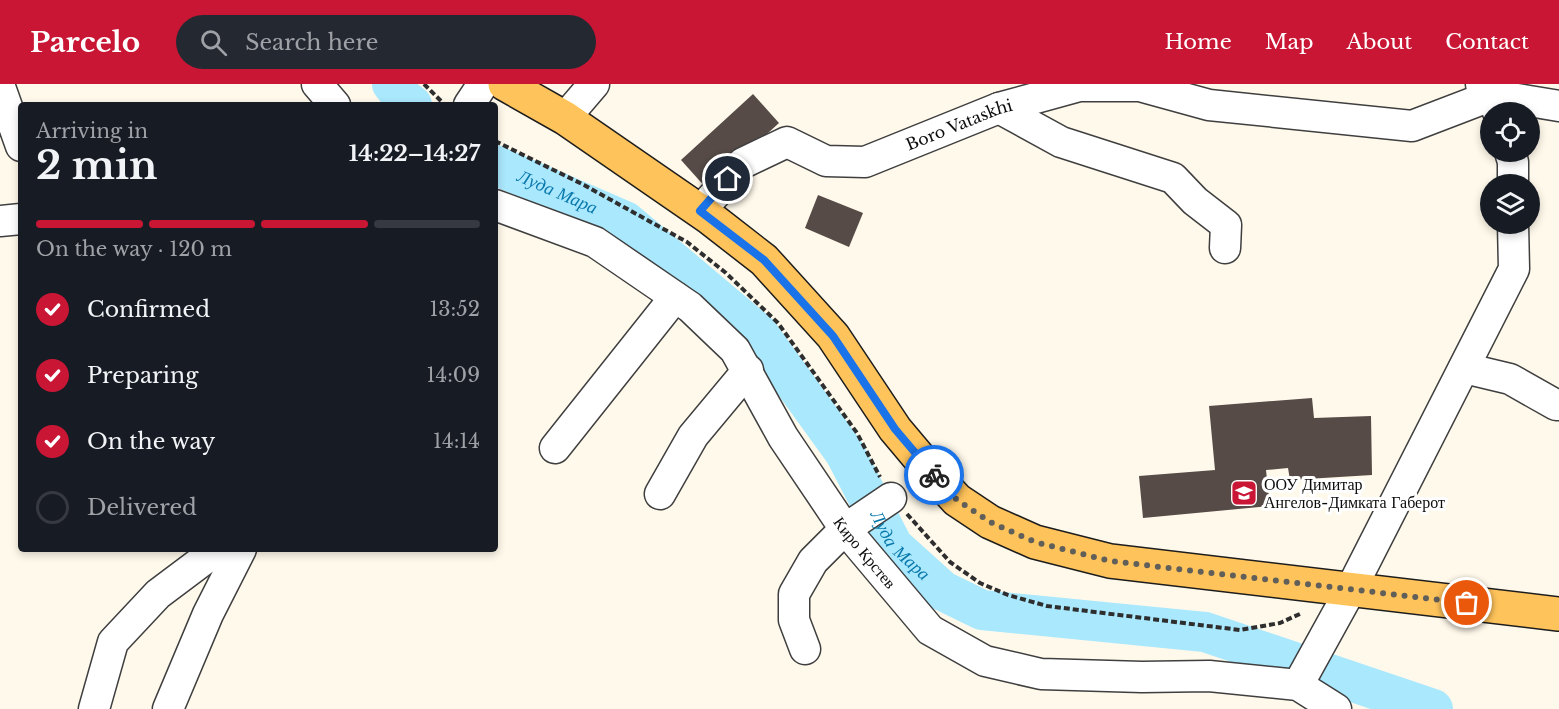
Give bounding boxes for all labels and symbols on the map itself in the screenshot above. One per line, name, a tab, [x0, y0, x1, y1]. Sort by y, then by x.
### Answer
street label: Boro Vataskhi	[903, 95, 1015, 155]
pin	[702, 153, 753, 204]
water label: Луда Мара	[513, 165, 601, 219]
courier	[904, 445, 964, 505]
place label: ООУ Димитар Ангелов-Димката Габерот	[1264, 474, 1445, 512]
school or university icon: ООУ Димитар Ангелов-Димката Габерот	[1229, 478, 1259, 508]
water label: Луда Мара	[865, 506, 935, 585]
street label: Киро Крстев	[829, 513, 901, 593]
pin	[1441, 577, 1492, 628]

